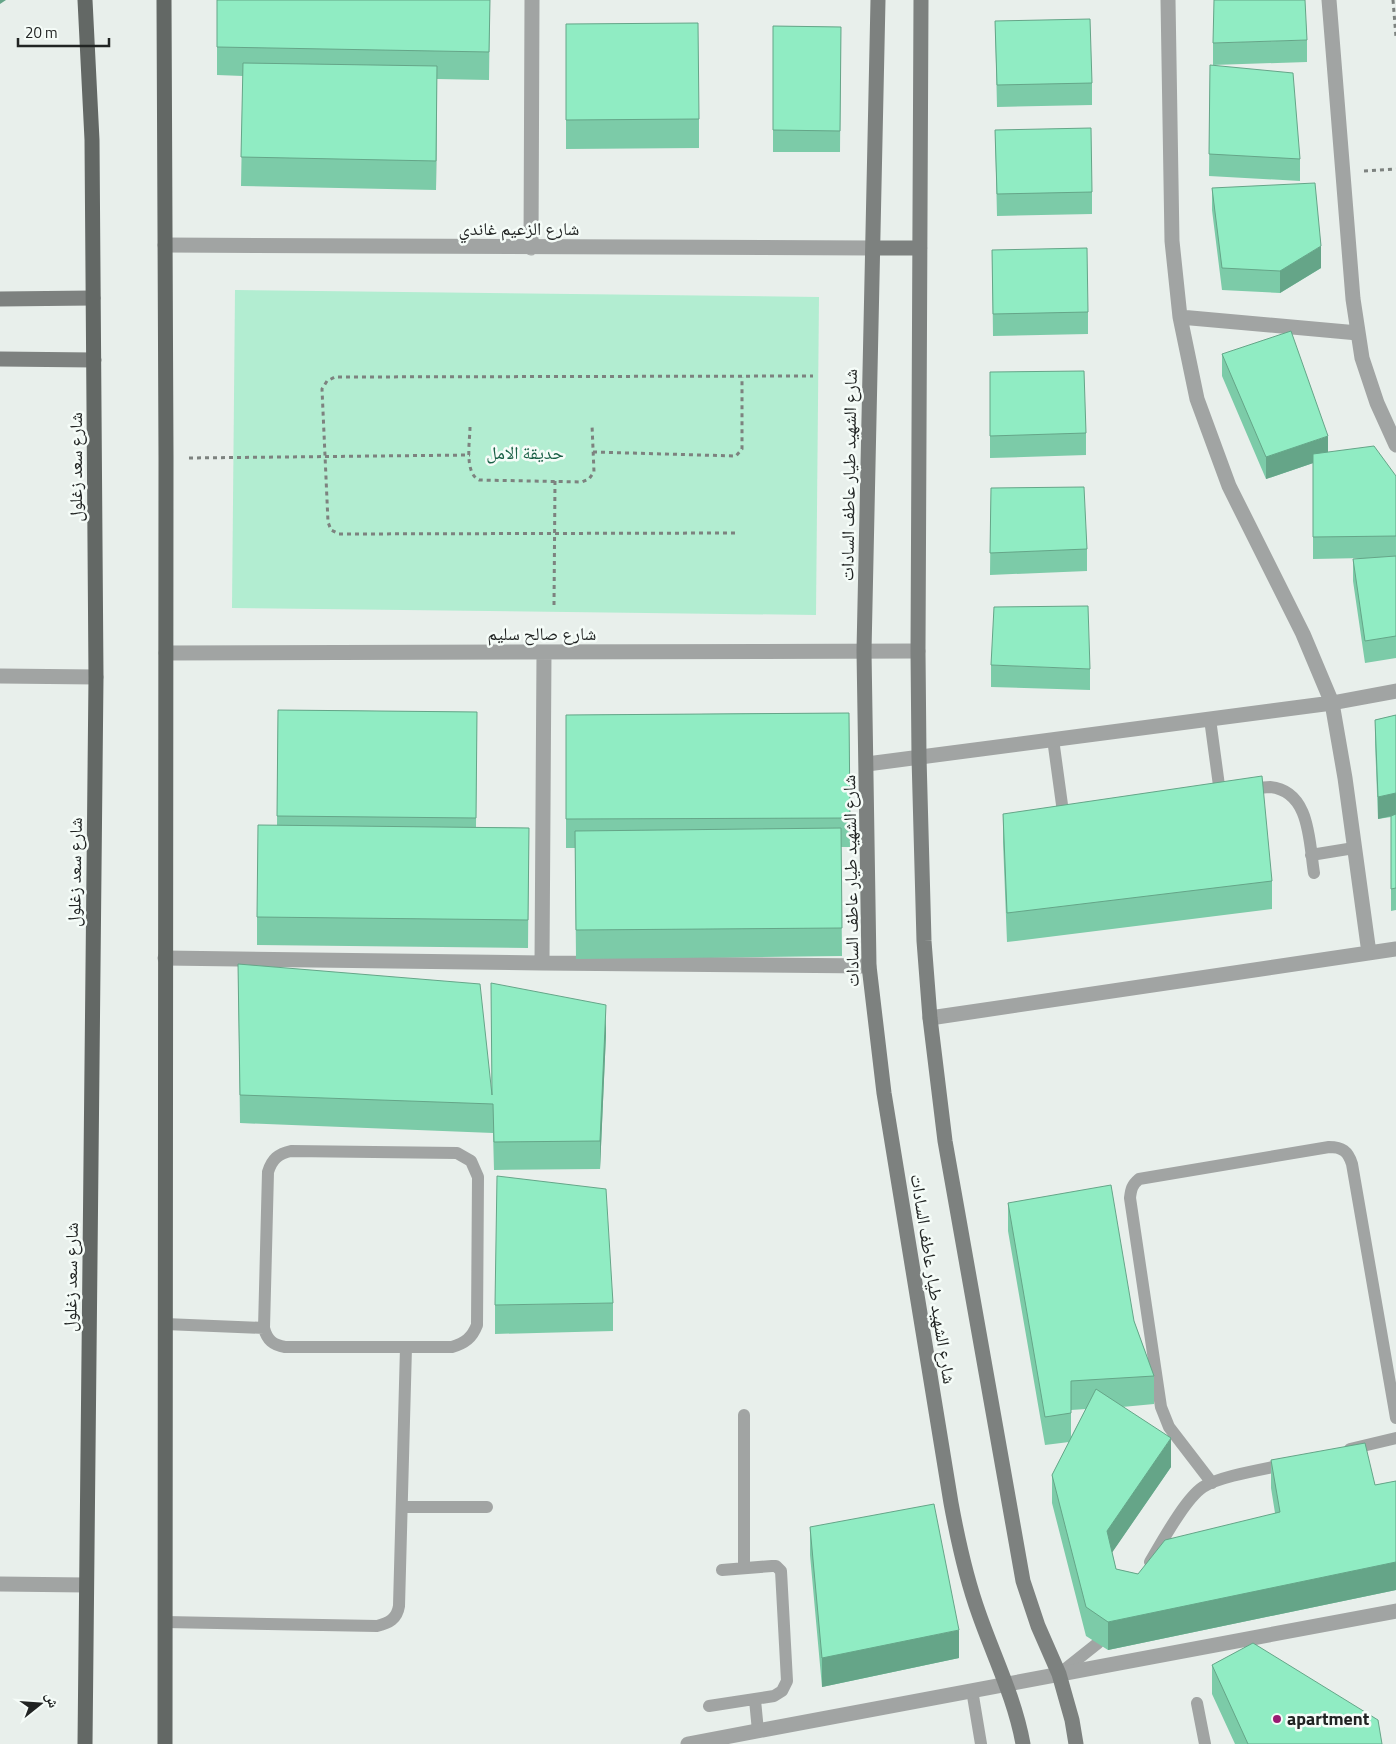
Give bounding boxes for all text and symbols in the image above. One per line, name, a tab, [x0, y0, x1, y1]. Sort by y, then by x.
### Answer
scale bar	[18, 15, 109, 47]
text: 20 m	[25, 21, 58, 44]
street label: شارع الزعيم غاندي	[459, 215, 579, 244]
street label: شارع الشهيد طيار عاطف السادات	[833, 369, 864, 581]
street label: شارع سعد زغلول	[62, 412, 89, 522]
park label: حديقة الامل	[486, 439, 564, 466]
street label: شارع صالح سليم	[488, 620, 596, 647]
street label: شارع الشهيد طيار عاطف السادات	[835, 775, 866, 987]
street label: شارع سعد زغلول	[60, 817, 89, 927]
street label: شارع الشهيد طيار عاطف السادات	[904, 1172, 963, 1386]
street label: شارع سعد زغلول	[56, 1222, 85, 1332]
north arrow	[15, 1679, 65, 1729]
text: ش	[41, 1690, 65, 1710]
place label: apartment	[1287, 1705, 1370, 1732]
marker: apartment	[1271, 1713, 1283, 1725]

